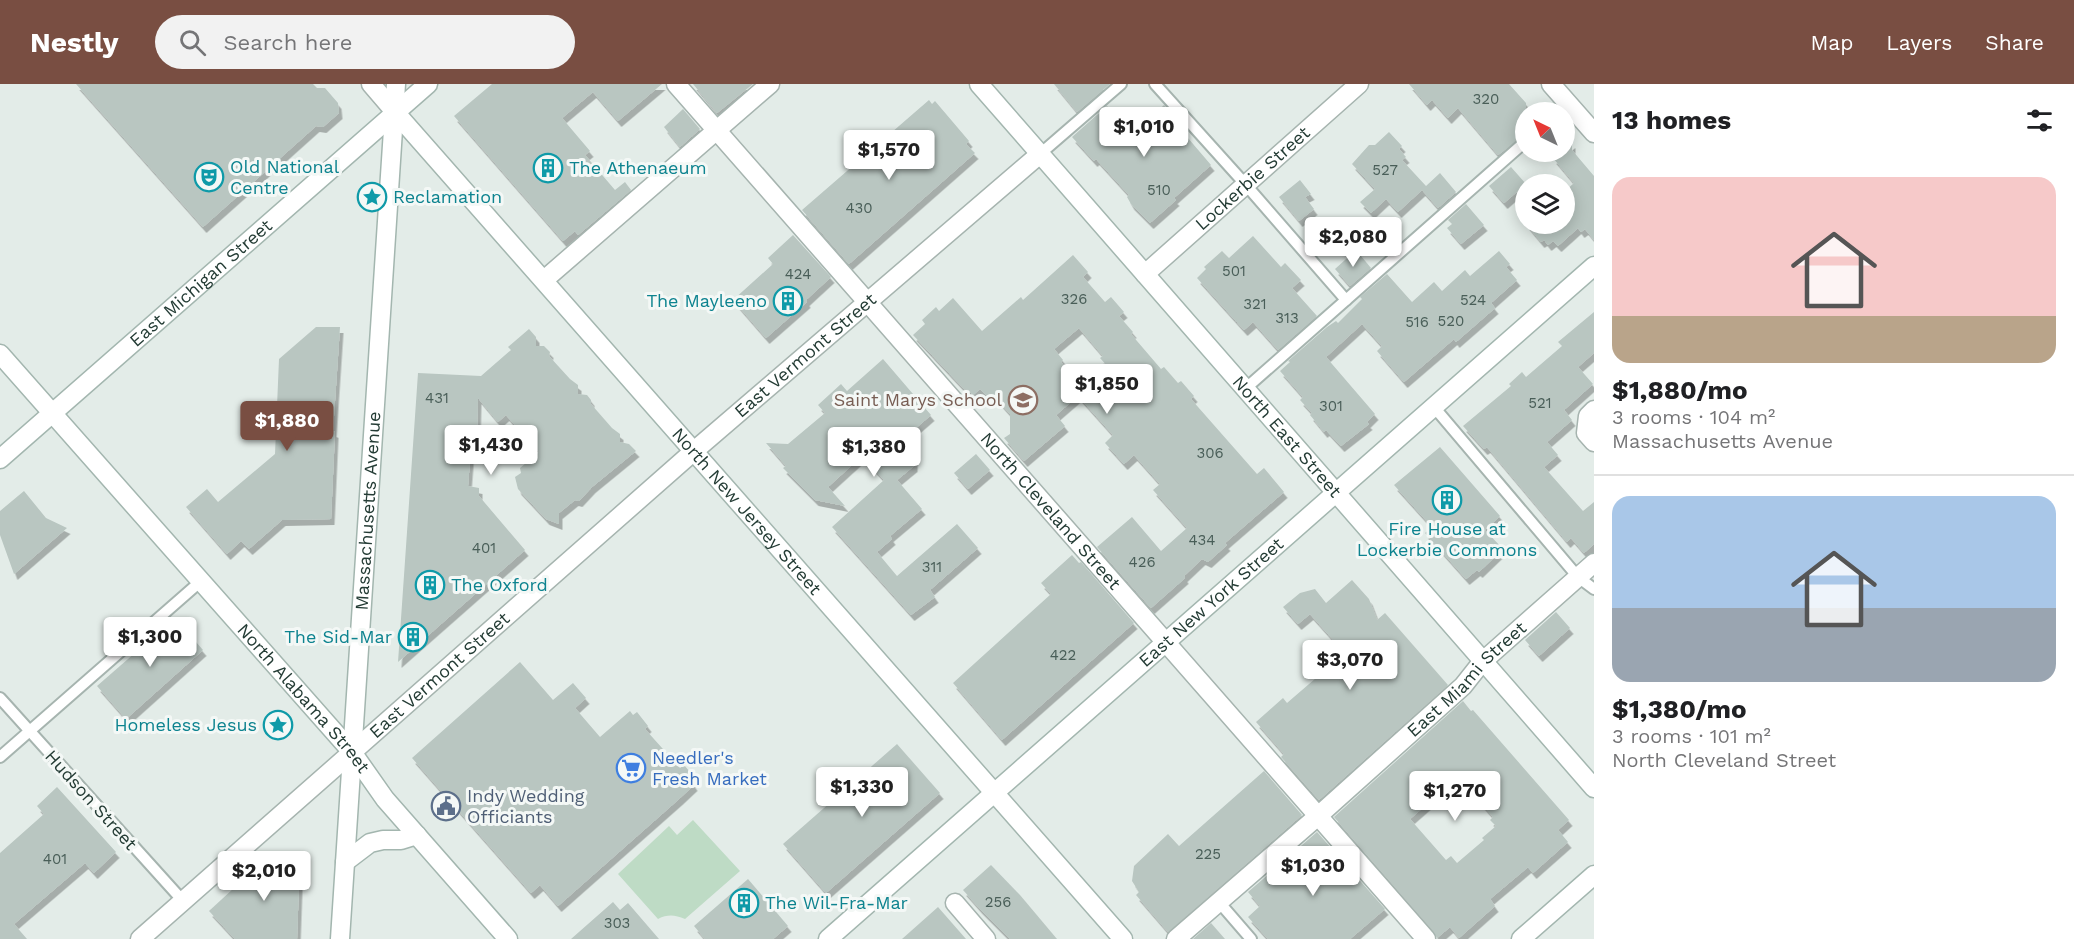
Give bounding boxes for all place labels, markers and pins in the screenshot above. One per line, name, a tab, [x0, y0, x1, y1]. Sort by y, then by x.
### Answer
pin: $1,010	[1095, 107, 1193, 158]
pin: $1,570	[840, 130, 938, 181]
building icon: The Athenaeum	[532, 152, 564, 184]
place label: Old National Centre	[230, 156, 340, 198]
place label: The Athenaeum	[569, 157, 707, 178]
theatre icon: Old National Centre	[193, 161, 225, 193]
place icon: Reclamation	[356, 181, 388, 213]
place label: Reclamation	[393, 186, 502, 207]
pin: $2,080	[1304, 217, 1402, 268]
building icon: The Mayleeno	[772, 285, 804, 317]
place label: The Mayleeno	[646, 290, 767, 311]
pin: $1,850	[1058, 364, 1156, 415]
school or university icon: Saint Marys School	[1007, 384, 1039, 416]
place label: Saint Marys School	[834, 389, 1002, 410]
pin: $1,880	[238, 401, 336, 452]
pin: $1,430	[442, 425, 540, 476]
pin: $1,380	[825, 427, 923, 478]
building icon: Fire House at Lockerbie Commons	[1431, 484, 1463, 516]
place label: Fire House at Lockerbie Commons	[1357, 518, 1537, 560]
building icon: The Oxford	[414, 569, 446, 601]
place label: The Oxford	[451, 574, 548, 595]
pin: $1,300	[101, 617, 199, 668]
building icon: The Sid-Mar	[397, 621, 429, 653]
place label: The Sid-Mar	[284, 626, 392, 647]
pin: $3,070	[1301, 640, 1399, 691]
place icon: Homeless Jesus	[262, 709, 294, 741]
place label: Homeless Jesus	[115, 714, 257, 735]
place label: Needler's Fresh Market	[652, 747, 767, 789]
supermarket icon: Needler's Fresh Market	[615, 752, 647, 784]
pin: $1,330	[813, 767, 911, 818]
pin: $1,270	[1406, 771, 1504, 822]
place label: Indy Wedding Officiants	[467, 785, 585, 827]
public building icon: Indy Wedding Officiants	[430, 790, 462, 822]
pin: $1,030	[1264, 846, 1362, 897]
pin: $2,010	[215, 851, 313, 902]
building icon: The Wil-Fra-Mar	[728, 887, 760, 919]
place label: The Wil-Fra-Mar	[765, 892, 908, 913]

